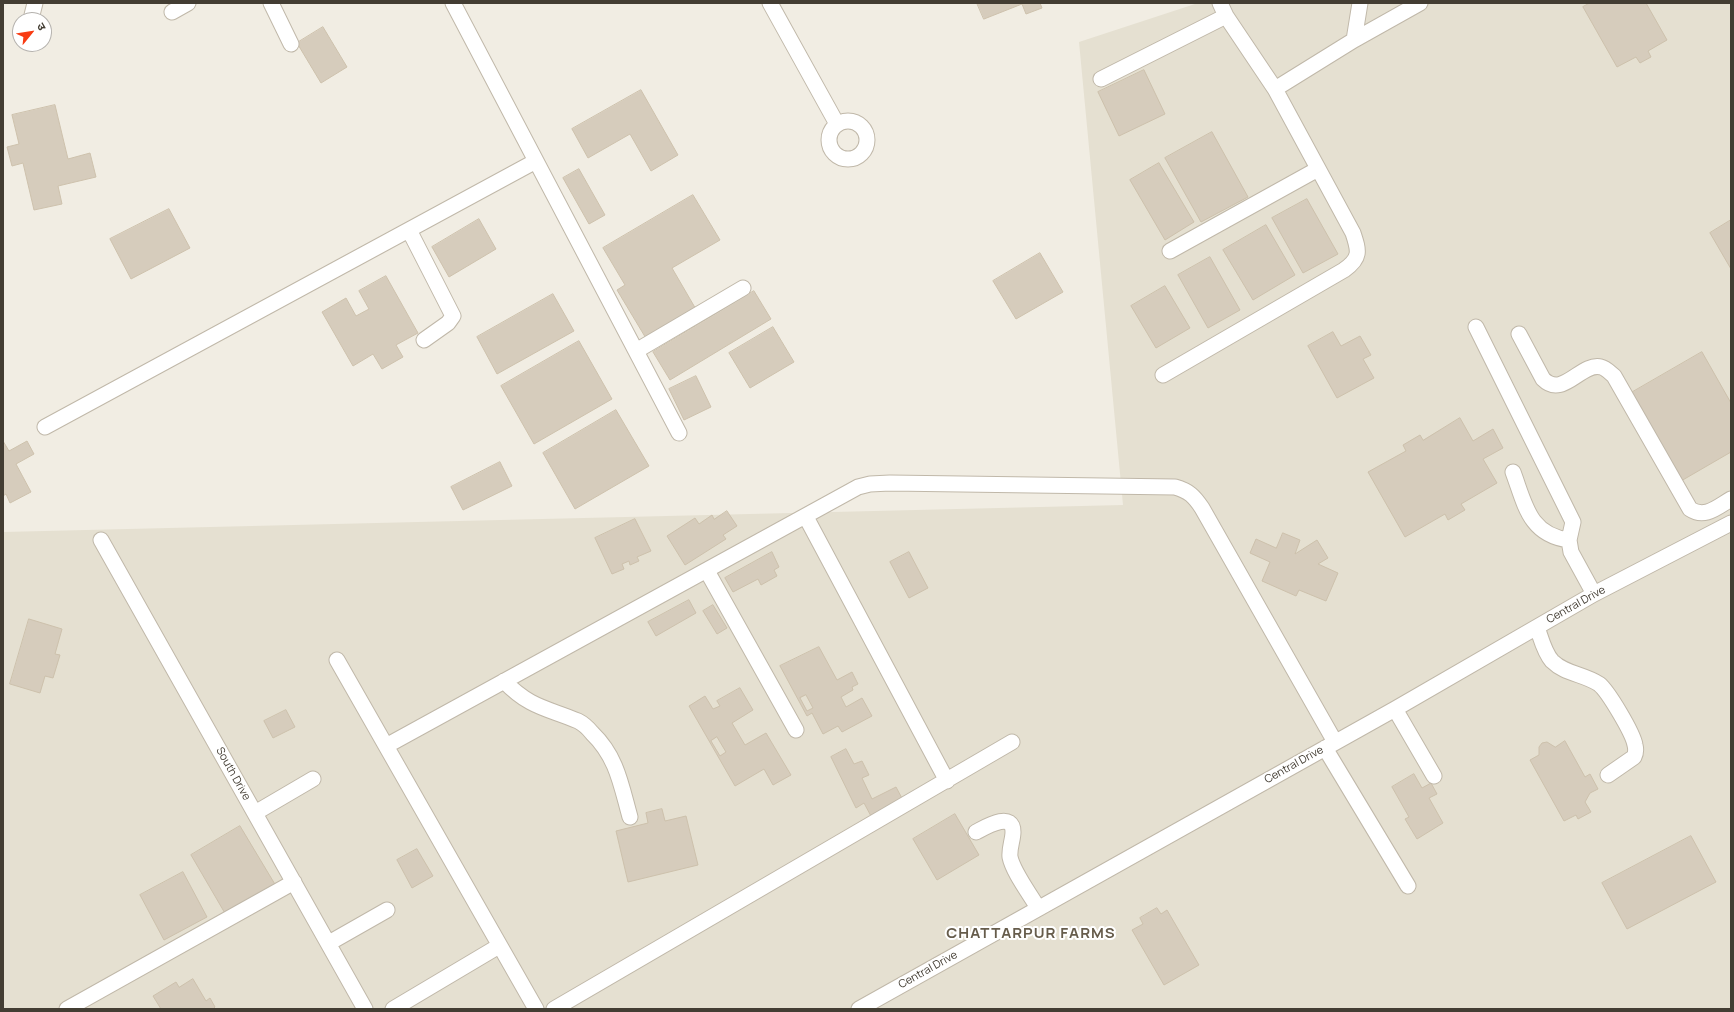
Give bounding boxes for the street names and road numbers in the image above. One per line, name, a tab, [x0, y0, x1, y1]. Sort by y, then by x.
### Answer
street label: Central Drive	[1544, 583, 1608, 627]
street label: Central Drive	[1262, 743, 1326, 787]
street label: South Drive	[213, 745, 253, 803]
street label: Central Drive	[896, 948, 960, 992]

